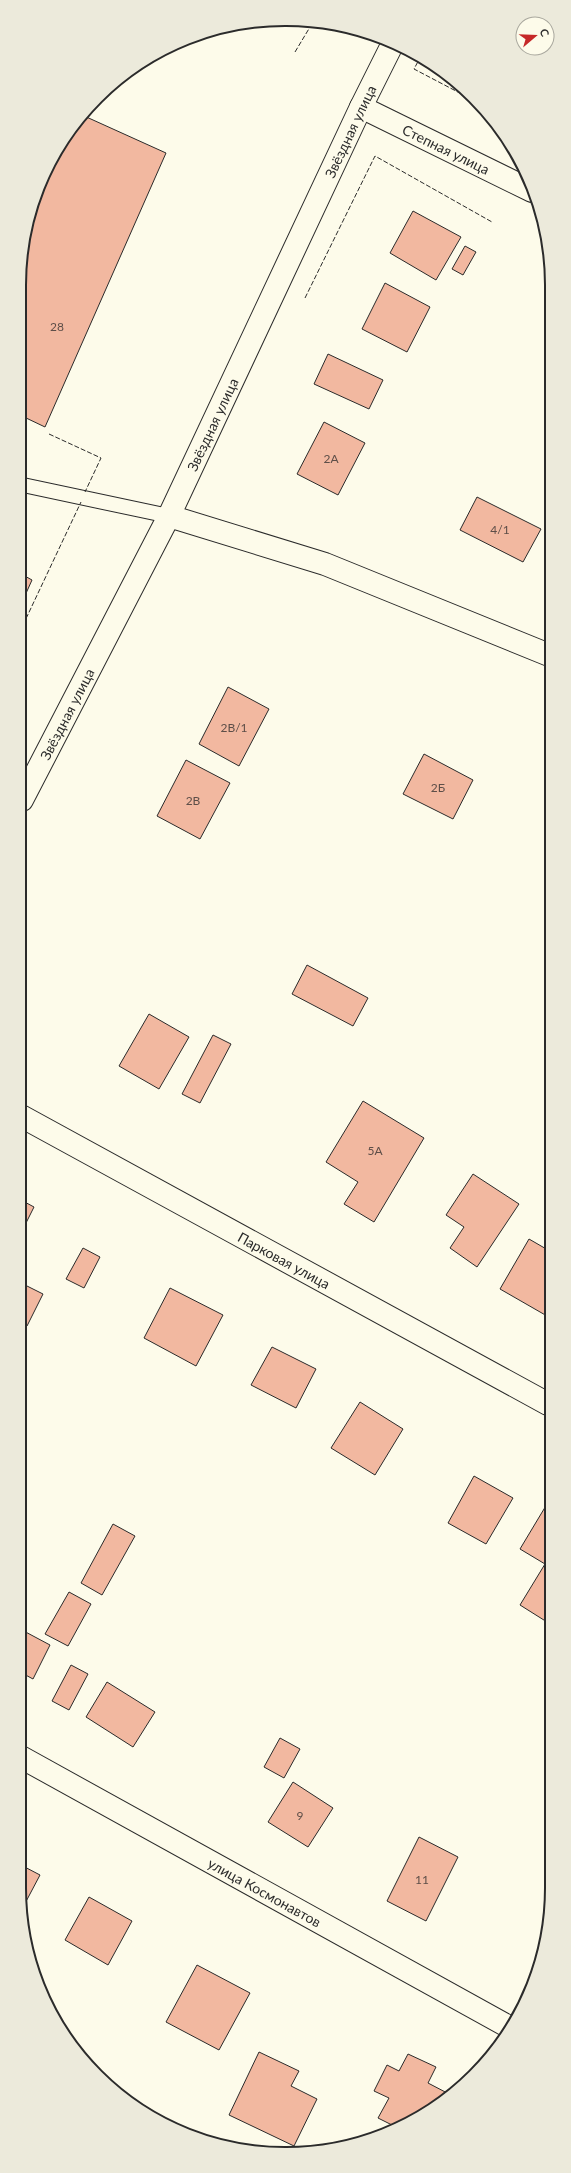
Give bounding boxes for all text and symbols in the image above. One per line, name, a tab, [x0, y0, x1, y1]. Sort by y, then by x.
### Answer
north arrow	[515, 16, 555, 56]
text: С	[538, 27, 552, 39]
street label: Звёздная улица	[321, 82, 379, 180]
street label: Степная улица	[400, 120, 493, 177]
house number: 28	[50, 319, 64, 334]
street label: Звёздная улица	[183, 375, 241, 474]
house number: 2А	[323, 451, 339, 466]
house number: 4/1	[490, 522, 510, 537]
street label: Звёздная улица	[36, 665, 97, 763]
house number: 2В/1	[220, 720, 248, 735]
house number: 2Б	[431, 780, 445, 795]
house number: 2В	[186, 793, 201, 808]
house number: 5А	[367, 1143, 383, 1158]
street label: Парковая улица	[235, 1228, 333, 1292]
house number: 9	[297, 1808, 304, 1823]
street label: улица Космонавтов	[205, 1854, 324, 1930]
house number: 11	[415, 1872, 429, 1887]

